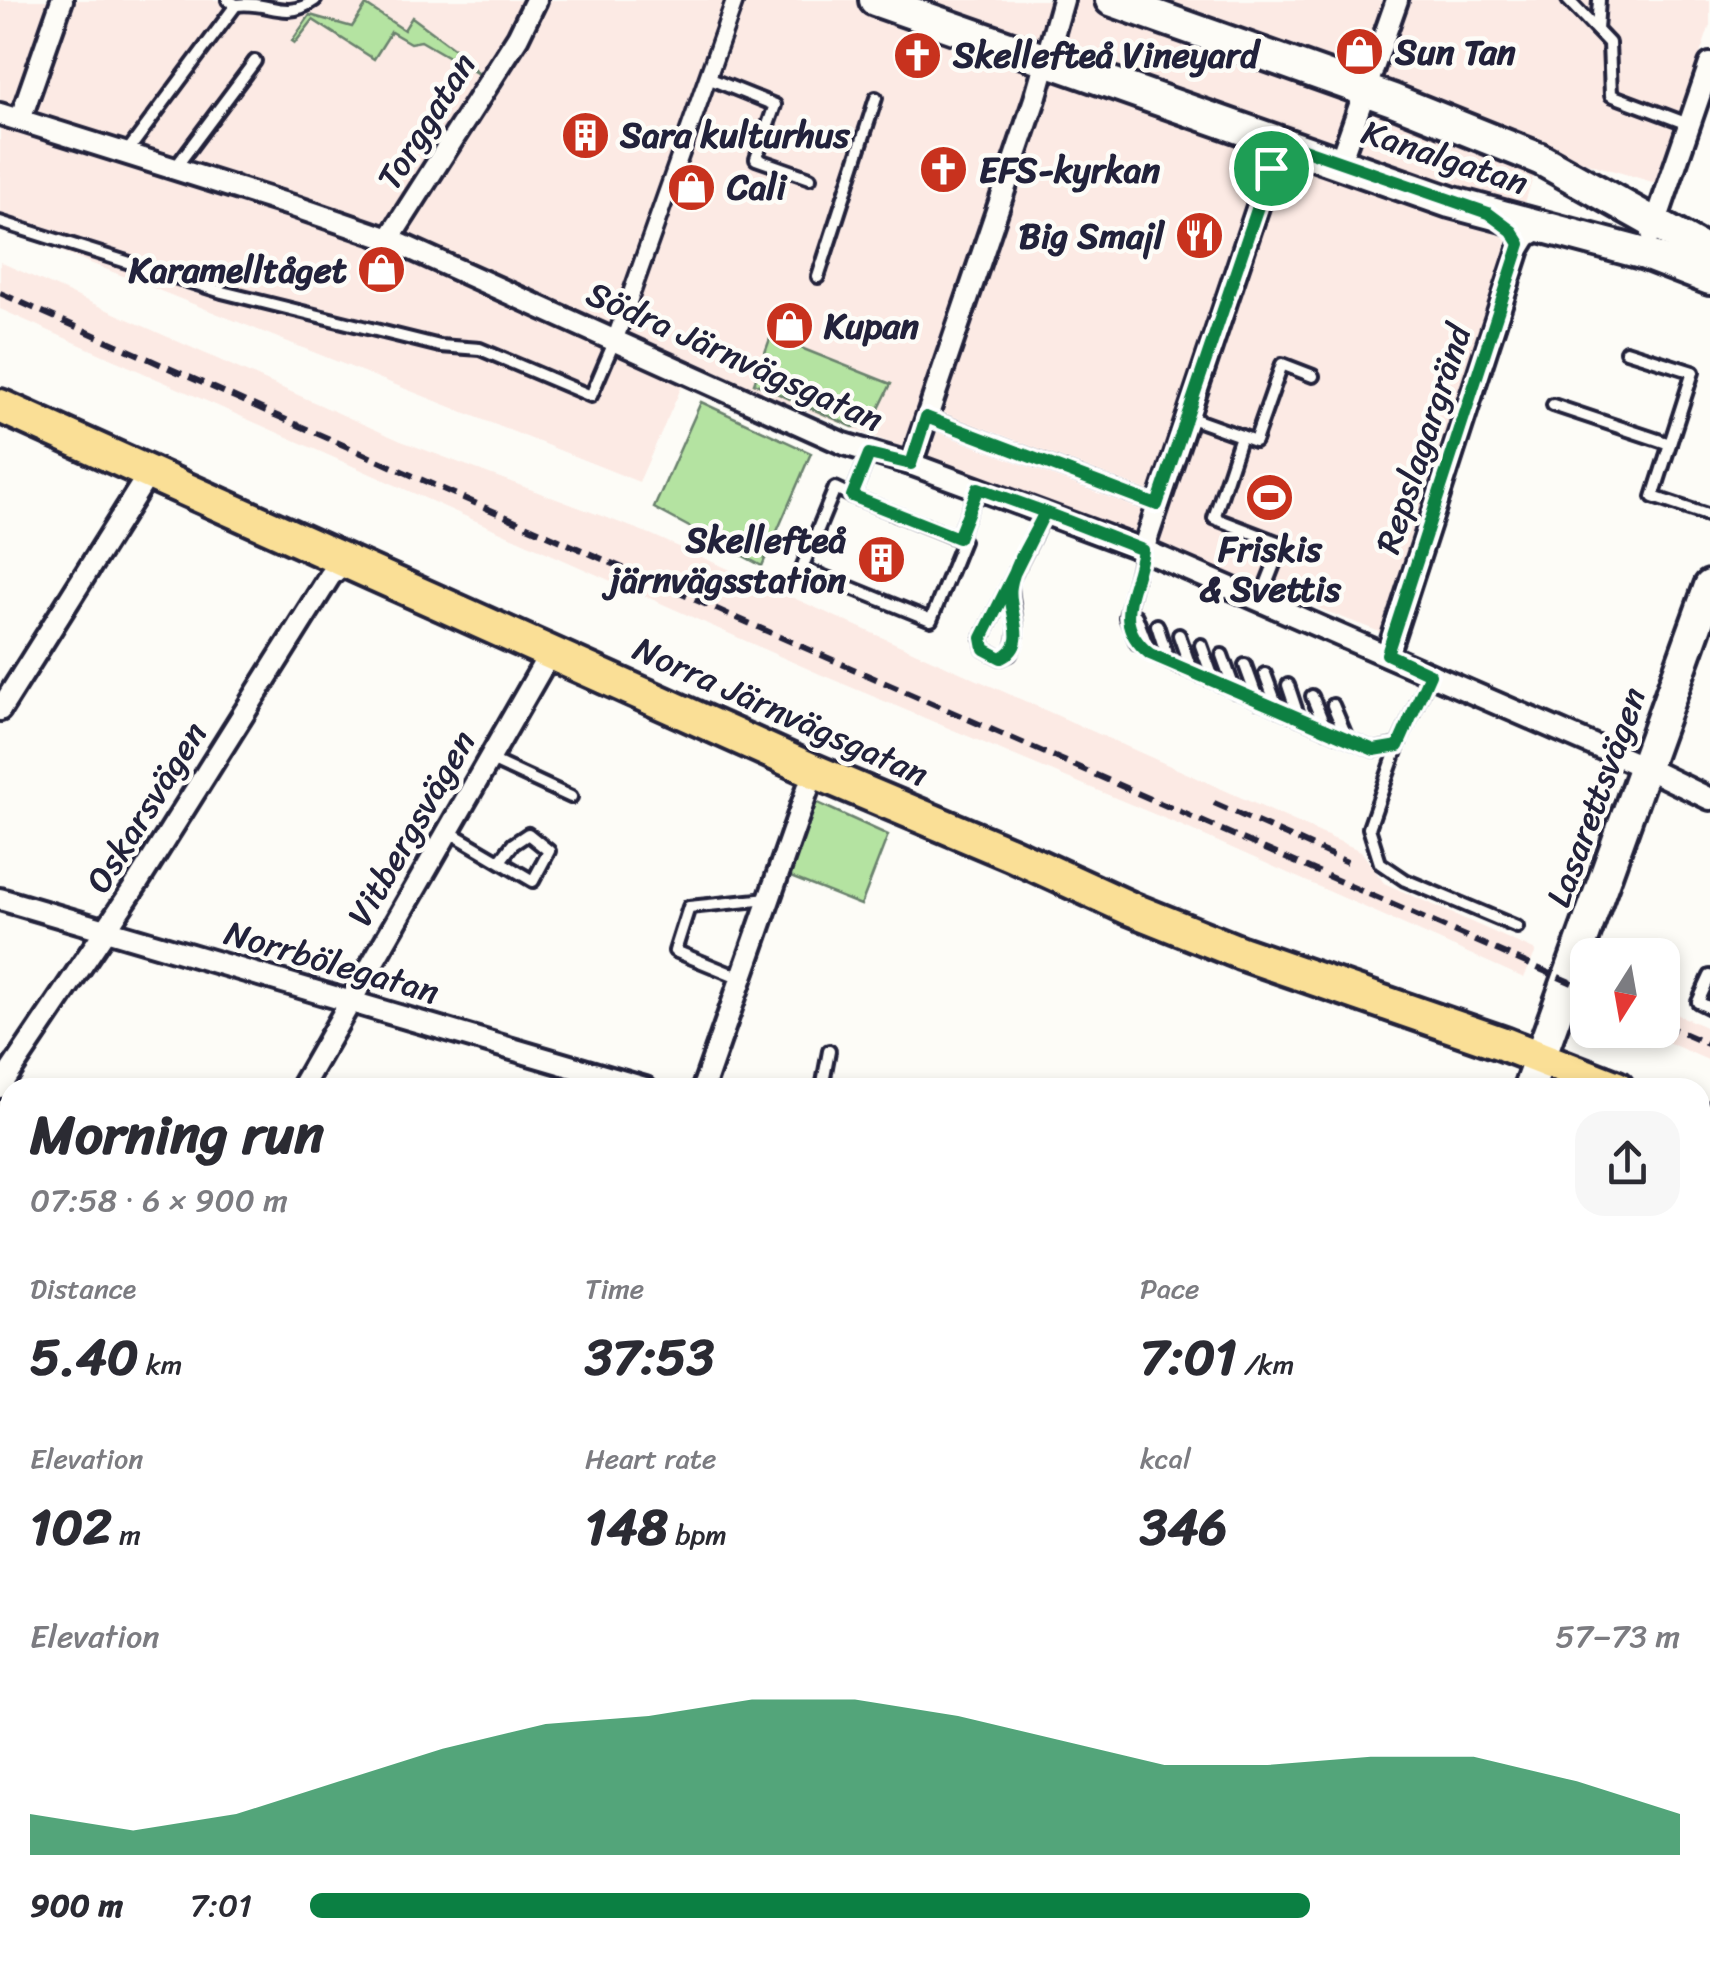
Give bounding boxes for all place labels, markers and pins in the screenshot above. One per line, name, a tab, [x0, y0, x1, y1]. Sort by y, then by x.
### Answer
place label: Sun Tan	[1394, 21, 1516, 83]
place label: Skellefteå Vineyard	[952, 24, 1262, 86]
shop icon: Sun Tan	[1334, 26, 1386, 78]
church icon: Skellefteå Vineyard	[892, 29, 944, 81]
place label: Sara kulturhus	[619, 104, 850, 166]
building icon: Sara kulturhus	[559, 109, 611, 161]
pin	[1229, 126, 1314, 211]
place label: EFS-kyrkan	[979, 139, 1160, 201]
church icon: EFS-kyrkan	[918, 144, 970, 196]
place label: Cali	[726, 156, 788, 218]
shop icon: Cali	[666, 161, 718, 213]
place label: Big Smajl	[1019, 205, 1166, 267]
restaurant icon: Big Smajl	[1173, 210, 1225, 262]
place label: Karamelltåget	[128, 239, 348, 301]
shop icon: Karamelltåget	[356, 244, 408, 296]
place label: Kupan	[823, 295, 919, 357]
shop icon: Kupan	[763, 300, 815, 352]
sports icon: Friskis & Svettis	[1244, 471, 1296, 523]
place label: Skellefteå järnvägsstation	[601, 509, 846, 611]
place label: Friskis & Svettis	[1199, 518, 1342, 620]
building icon: Skellefteå järnvägsstation	[855, 534, 907, 586]

